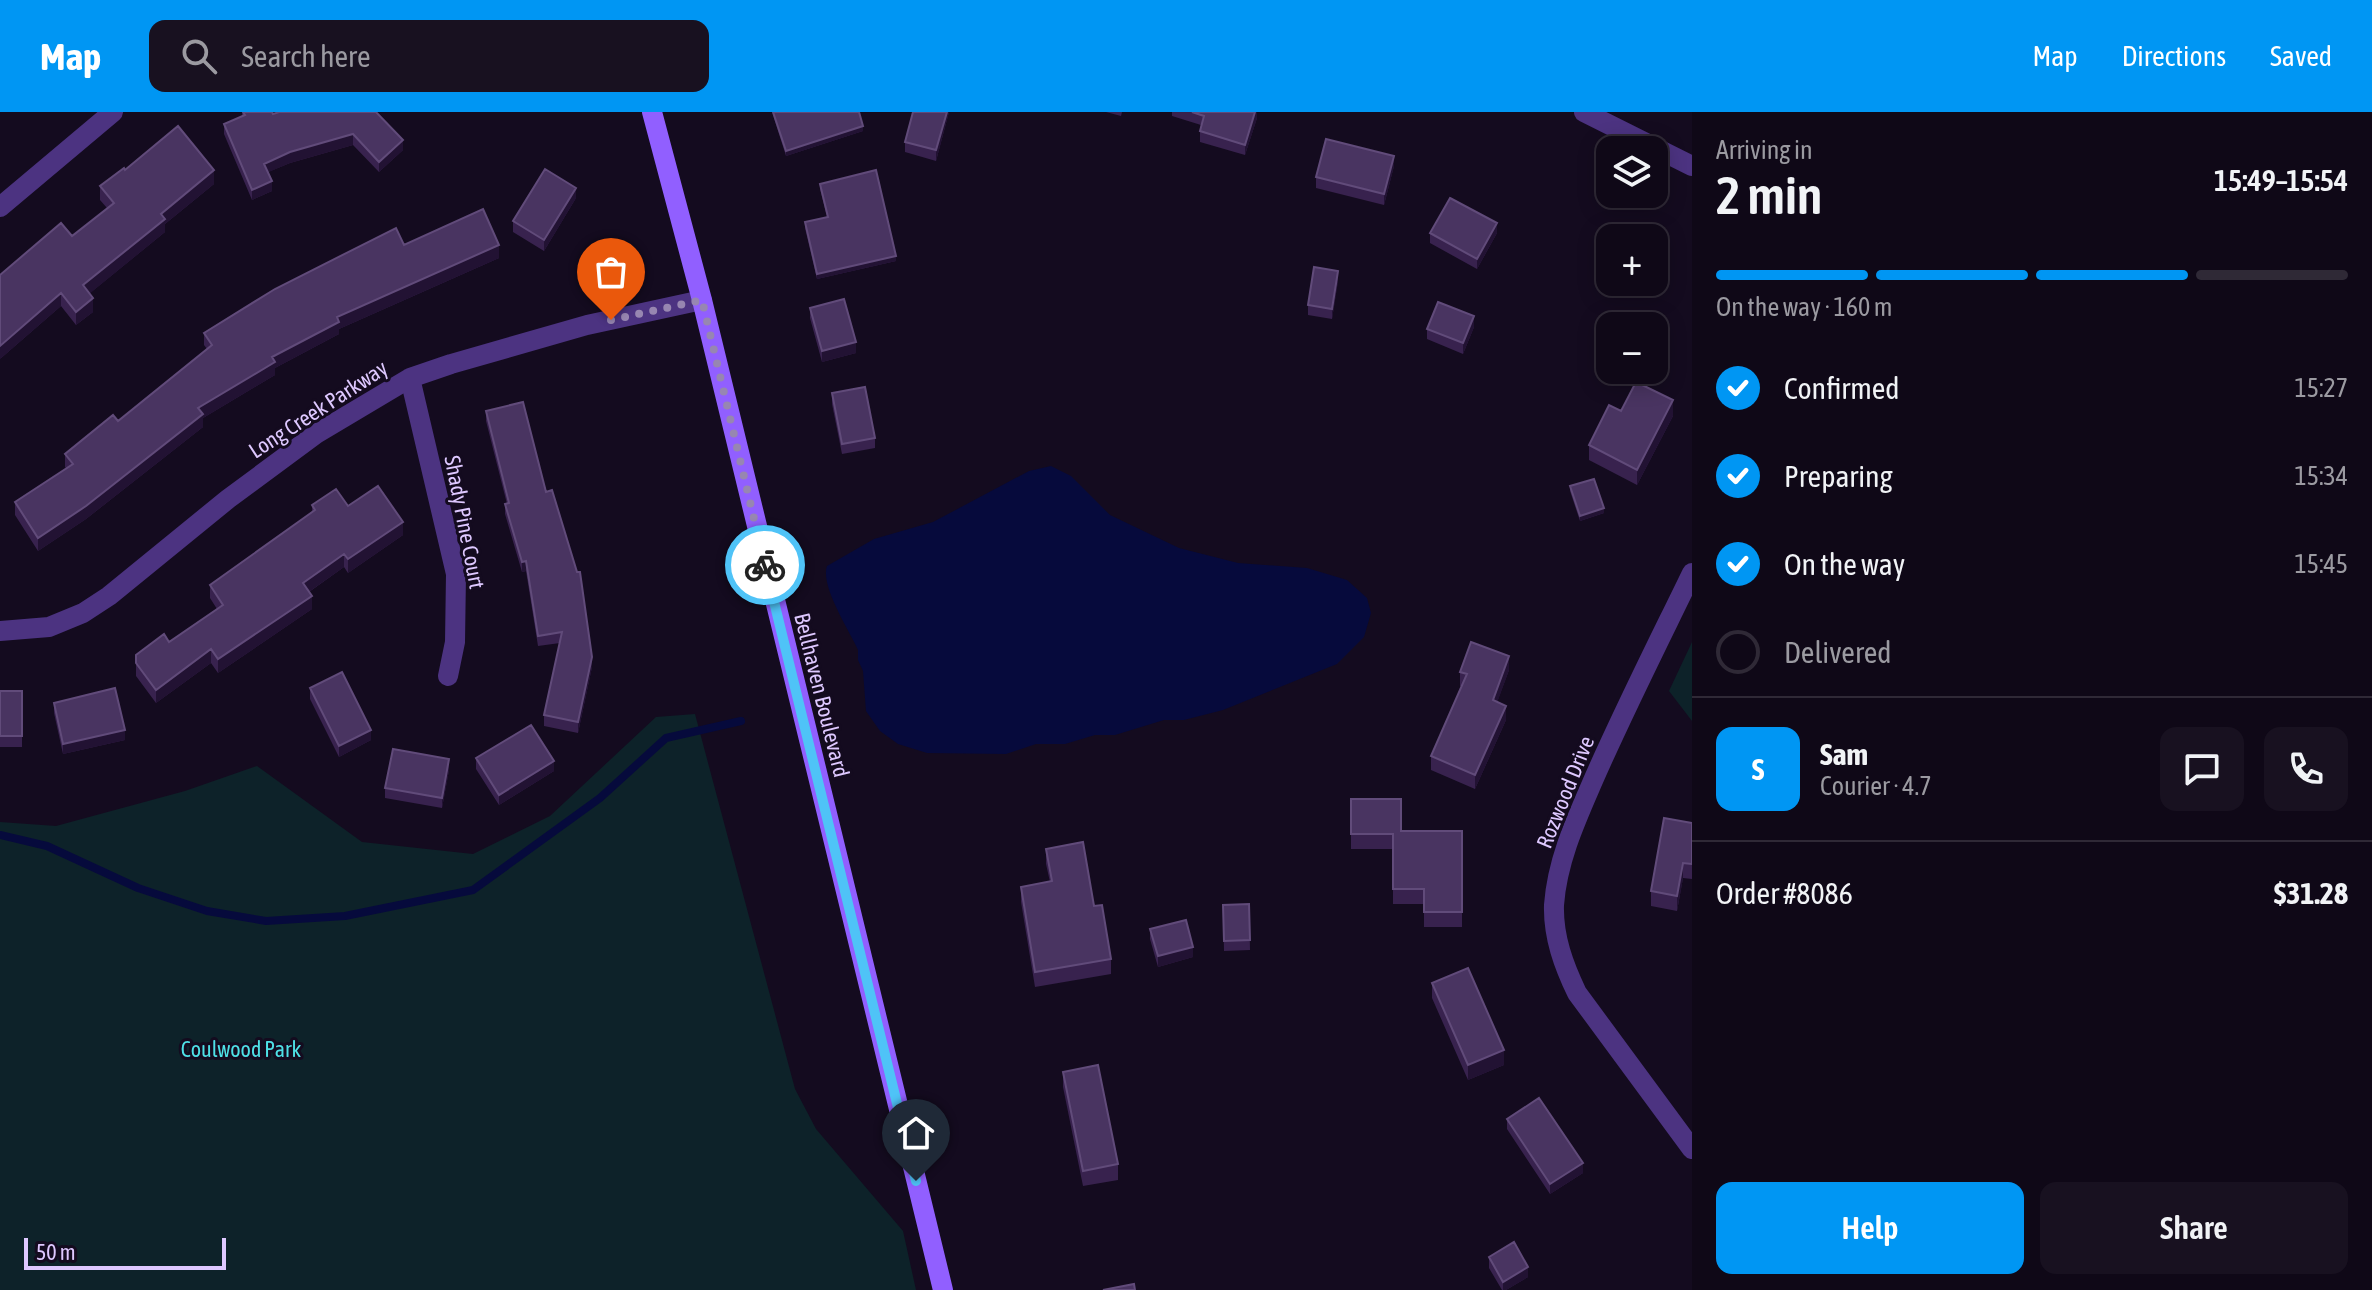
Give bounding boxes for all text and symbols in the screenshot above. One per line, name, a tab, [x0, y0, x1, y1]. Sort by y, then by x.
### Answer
search box	[149, 20, 709, 92]
icon: search	[177, 34, 221, 78]
text: Map	[40, 35, 101, 78]
text: Search here	[241, 39, 371, 73]
text: Map	[2033, 40, 2078, 72]
text: Directions	[2122, 40, 2226, 72]
text: Saved	[2270, 40, 2332, 72]
text: Arriving in	[1716, 135, 1813, 165]
map controls	[1596, 136, 1668, 384]
button: layers	[1596, 136, 1668, 208]
text: 15:49–15:54	[2214, 163, 2348, 197]
text: 2 min	[1716, 165, 1822, 225]
button: +	[1596, 224, 1668, 296]
pin	[577, 238, 645, 320]
icon: bag	[589, 250, 633, 294]
text: On the way · 160 m	[1716, 292, 1893, 322]
button: −	[1596, 312, 1668, 384]
street label: Long Creek Parkway	[244, 355, 392, 463]
icon: check	[1716, 366, 1760, 410]
text: Confirmed	[1784, 371, 1899, 405]
text: 15:27	[2294, 373, 2348, 403]
street label: Shady Pine Court	[439, 453, 491, 591]
icon: check	[1716, 454, 1760, 498]
text: Preparing	[1784, 459, 1893, 493]
text: 15:34	[2294, 461, 2348, 491]
courier	[725, 525, 805, 605]
icon: check	[1716, 542, 1760, 586]
icon: bike	[743, 543, 787, 587]
text: On the way	[1784, 547, 1905, 581]
text: 15:45	[2294, 549, 2348, 579]
street label: Bellhaven Boulevard	[789, 610, 855, 780]
text: Delivered	[1784, 635, 1892, 669]
button: chat	[2160, 727, 2244, 811]
button: phone	[2264, 727, 2348, 811]
street label: Rozwood Drive	[1531, 732, 1599, 852]
text: Sam	[1820, 737, 1868, 771]
text: S	[1752, 752, 1764, 786]
text: Courier · 4.7	[1820, 771, 1931, 801]
text: Order #8086	[1716, 876, 1853, 910]
text: $31.28	[2274, 876, 2348, 910]
park label: Coulwood Park	[181, 1036, 301, 1062]
pin	[882, 1099, 950, 1181]
icon: home	[894, 1111, 938, 1155]
button: Help	[1716, 1182, 2024, 1274]
button: Share	[2040, 1182, 2348, 1274]
scale bar	[24, 1234, 226, 1270]
text: 50 m	[36, 1239, 76, 1265]

